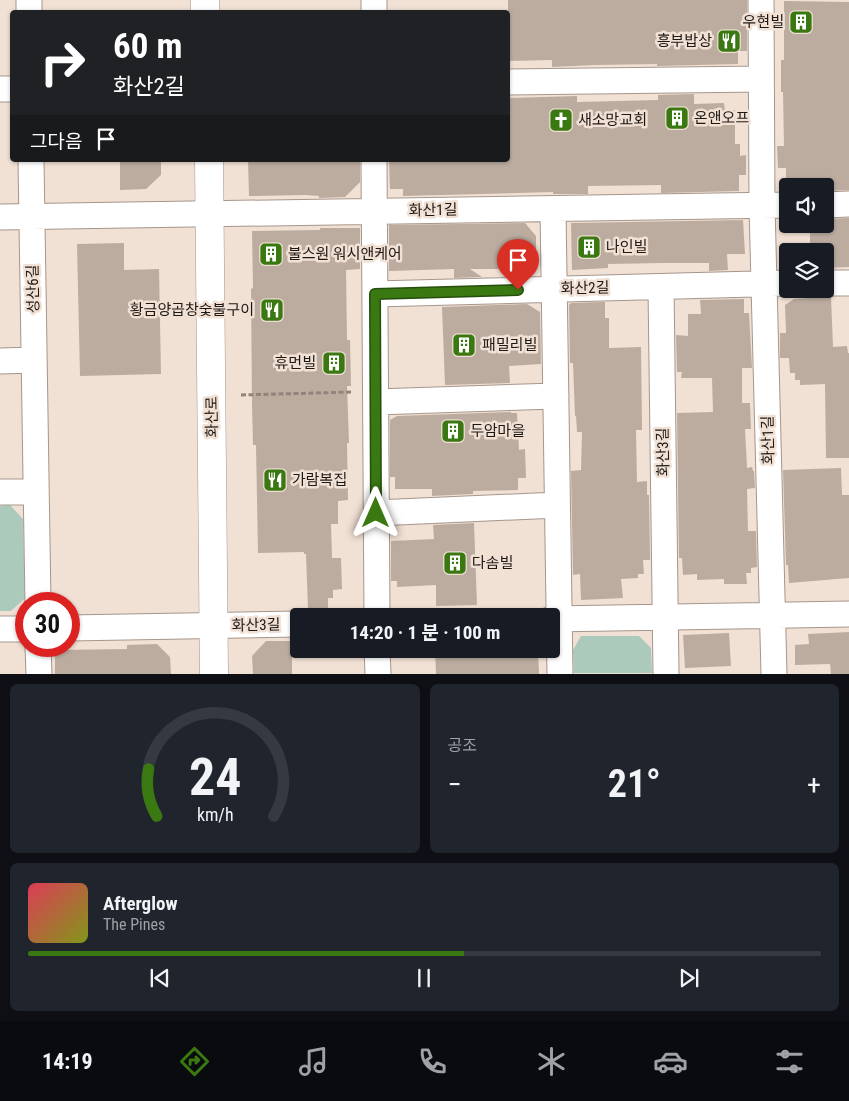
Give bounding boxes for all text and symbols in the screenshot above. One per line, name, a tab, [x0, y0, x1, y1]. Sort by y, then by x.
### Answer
building icon: 우현빌	[788, 9, 814, 35]
place label: 우현빌	[743, 13, 784, 31]
text: 60 m	[113, 26, 182, 67]
restaurant icon: 흥부밥상	[716, 28, 742, 54]
icon: right	[30, 30, 95, 95]
place label: 흥부밥상	[657, 32, 712, 50]
text: 화산2길	[113, 74, 185, 99]
building icon: 온앤오프	[664, 105, 690, 131]
church icon: 새소망교회	[548, 107, 574, 133]
place label: 온앤오프	[694, 109, 749, 127]
place label: 새소망교회	[578, 111, 647, 129]
icon: arrive	[92, 125, 120, 153]
text: 그다음	[30, 130, 82, 153]
map controls	[779, 178, 834, 298]
button: sound	[779, 178, 834, 233]
street label: 화산1길	[408, 201, 458, 219]
building icon: 나인빌	[576, 234, 602, 260]
place label: 나인빌	[606, 238, 647, 256]
pin	[497, 239, 539, 290]
building icon: 불스원 워시앤케어	[258, 241, 284, 267]
button: layers	[779, 243, 834, 298]
place label: 불스원 워시앤케어	[288, 245, 402, 263]
icon: arrive	[504, 246, 532, 274]
street label: 성산6길	[24, 264, 42, 314]
street label: 화산2길	[560, 279, 610, 297]
restaurant icon: 황금양곱창숯불구이	[259, 297, 285, 323]
place label: 황금양곱창숯불구이	[130, 301, 254, 319]
building icon: 패밀리빌	[451, 332, 477, 358]
place label: 패밀리빌	[482, 336, 537, 354]
building icon: 휴먼빌	[321, 350, 347, 376]
place label: 휴먼빌	[275, 354, 316, 372]
street label: 화산로	[203, 396, 221, 438]
street label: 화산1길	[759, 415, 777, 465]
building icon: 두암마을	[440, 418, 466, 444]
place label: 두암마을	[470, 422, 525, 440]
street label: 화산3길	[654, 427, 672, 477]
restaurant icon: 가람복집	[262, 467, 288, 493]
place label: 가람복집	[292, 471, 347, 489]
position arrow	[349, 486, 401, 538]
building icon: 다솜빌	[442, 550, 468, 576]
place label: 다솜빌	[472, 554, 513, 572]
speed limit sign: 30	[15, 592, 80, 657]
street label: 화산3길	[231, 616, 281, 634]
text: 14:20 · 1 분 · 100 m	[350, 621, 500, 644]
text: 공조	[448, 736, 477, 755]
text: 24	[188, 747, 241, 808]
text: 21°	[608, 762, 661, 806]
text: −	[448, 768, 462, 801]
text: +	[807, 768, 821, 801]
text: km/h	[196, 804, 233, 825]
text: Afterglow	[103, 892, 177, 915]
text: The Pines	[103, 915, 165, 934]
icon: previous	[146, 964, 174, 992]
icon: pause	[410, 964, 438, 992]
icon: next	[675, 964, 703, 992]
icon: directions	[177, 1044, 212, 1079]
icon: music	[296, 1044, 331, 1079]
icon: phone	[415, 1044, 450, 1079]
icon: climate	[534, 1044, 569, 1079]
icon: car	[653, 1044, 688, 1079]
icon: filters	[772, 1044, 807, 1079]
text: 14:19	[42, 1049, 93, 1074]

